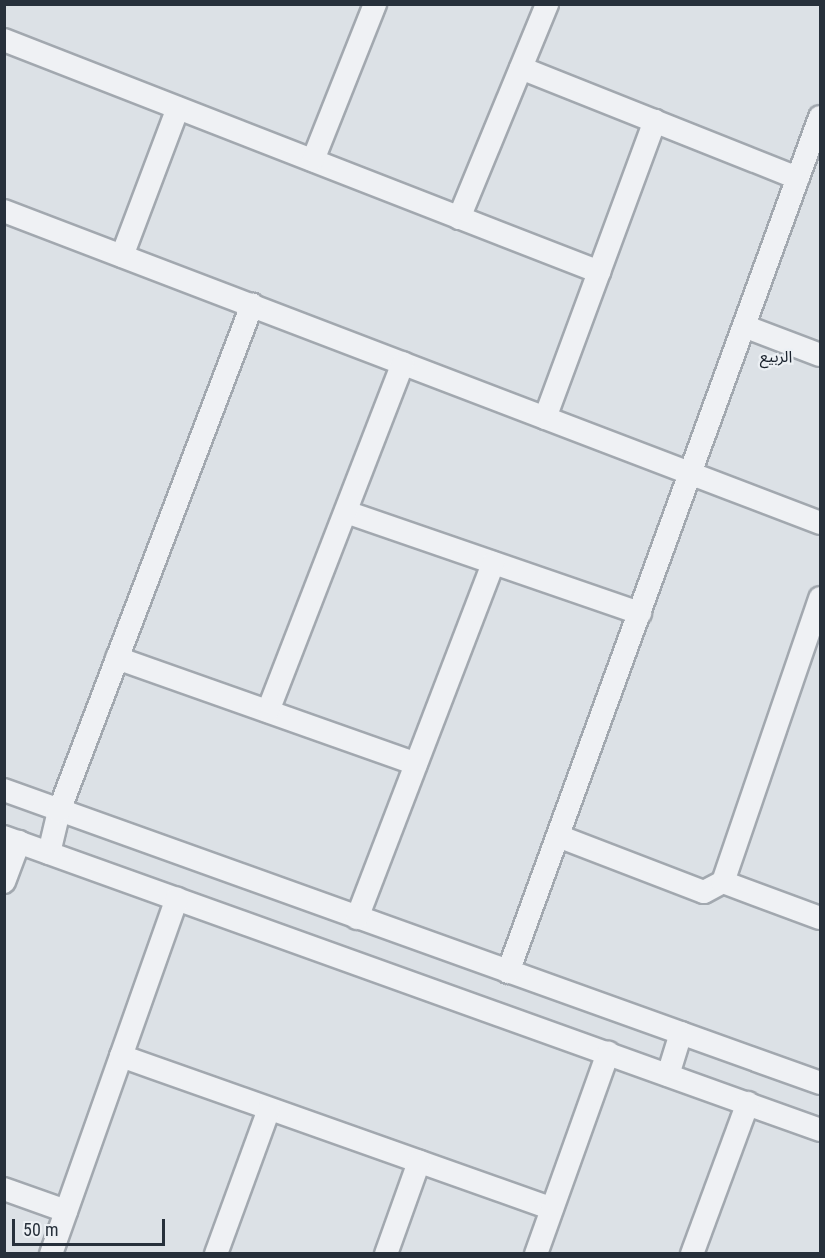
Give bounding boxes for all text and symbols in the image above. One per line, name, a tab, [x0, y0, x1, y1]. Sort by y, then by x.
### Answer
district label: الربيع	[760, 347, 792, 367]
scale bar	[15, 1207, 168, 1245]
text: 50 m	[23, 1219, 58, 1240]

